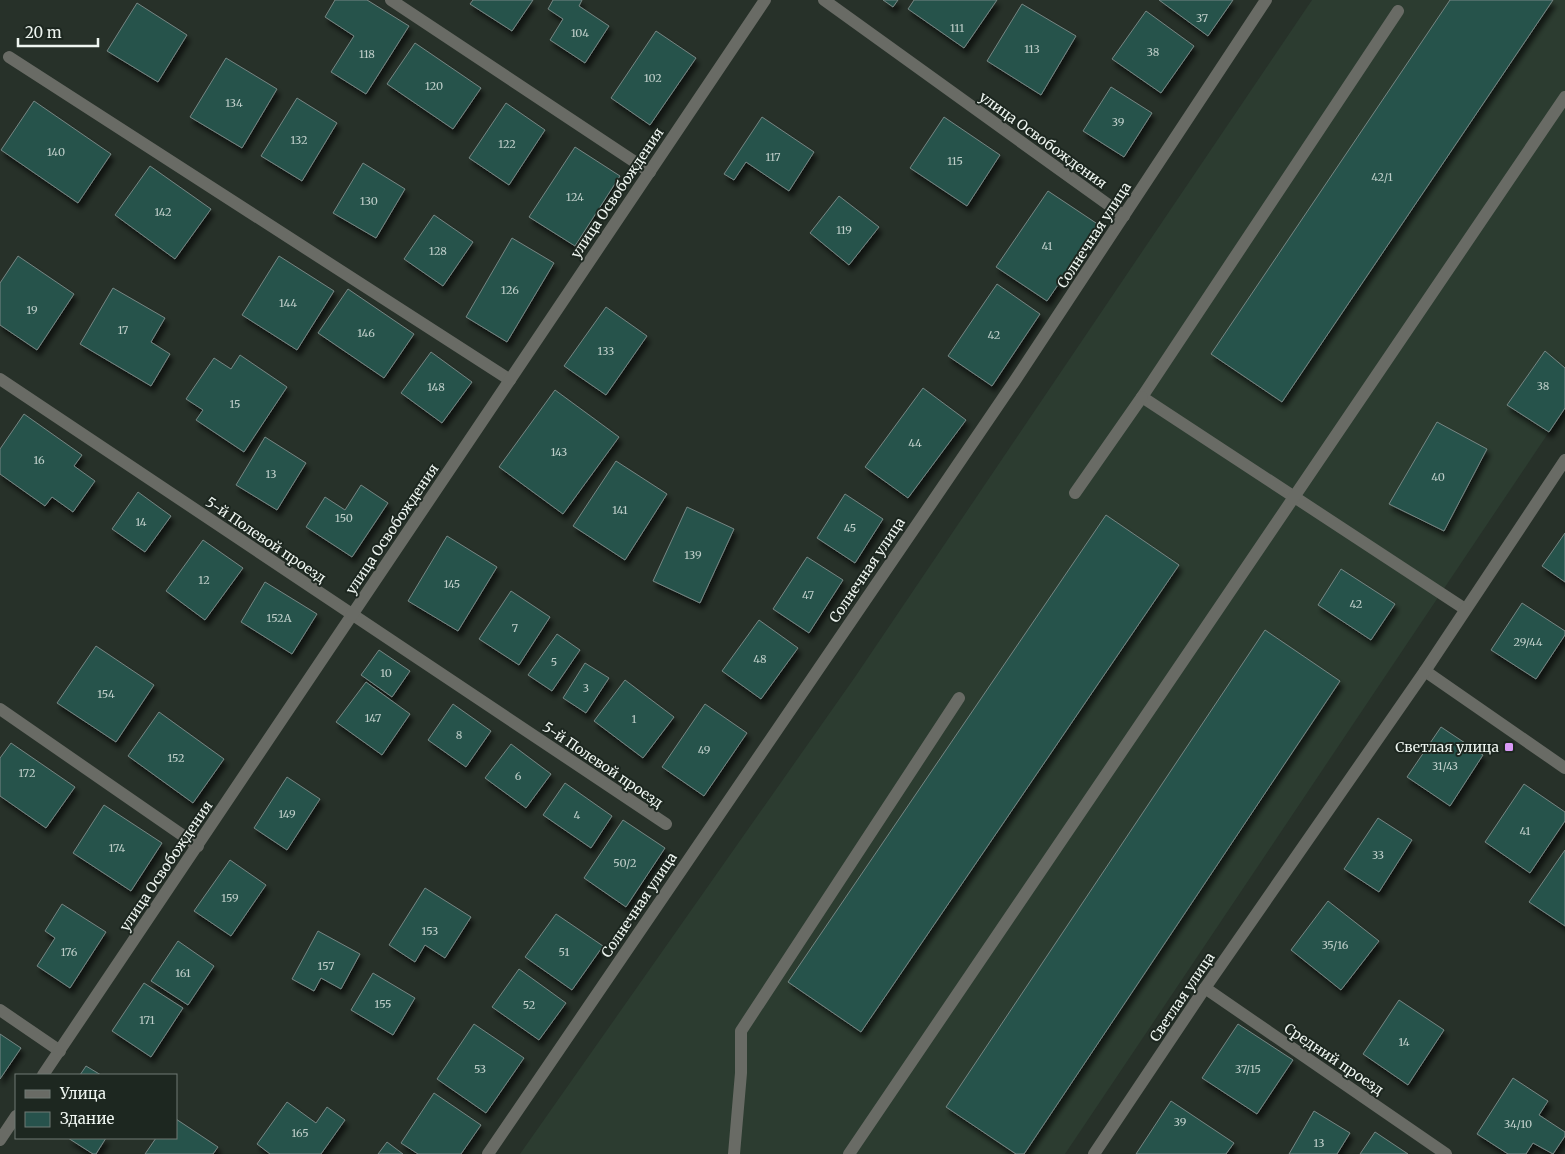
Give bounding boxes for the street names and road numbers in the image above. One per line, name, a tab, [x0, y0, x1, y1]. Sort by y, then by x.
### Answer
street label: улица Освобождения	[976, 88, 1110, 192]
street label: улица Освобождения	[567, 124, 667, 262]
street label: Солнечная улица	[1053, 178, 1135, 291]
street label: улица Освобождения	[342, 460, 442, 598]
street label: 5-й Полевой проезд	[202, 493, 330, 587]
street label: Солнечная улица	[825, 514, 909, 626]
street label: 5-й Полевой проезд	[539, 718, 667, 812]
street label: улица Освобождения	[116, 797, 216, 935]
street label: Солнечная улица	[597, 849, 681, 961]
street label: Светлая улица	[1146, 949, 1219, 1045]
street label: Средний проезд	[1281, 1019, 1387, 1099]

